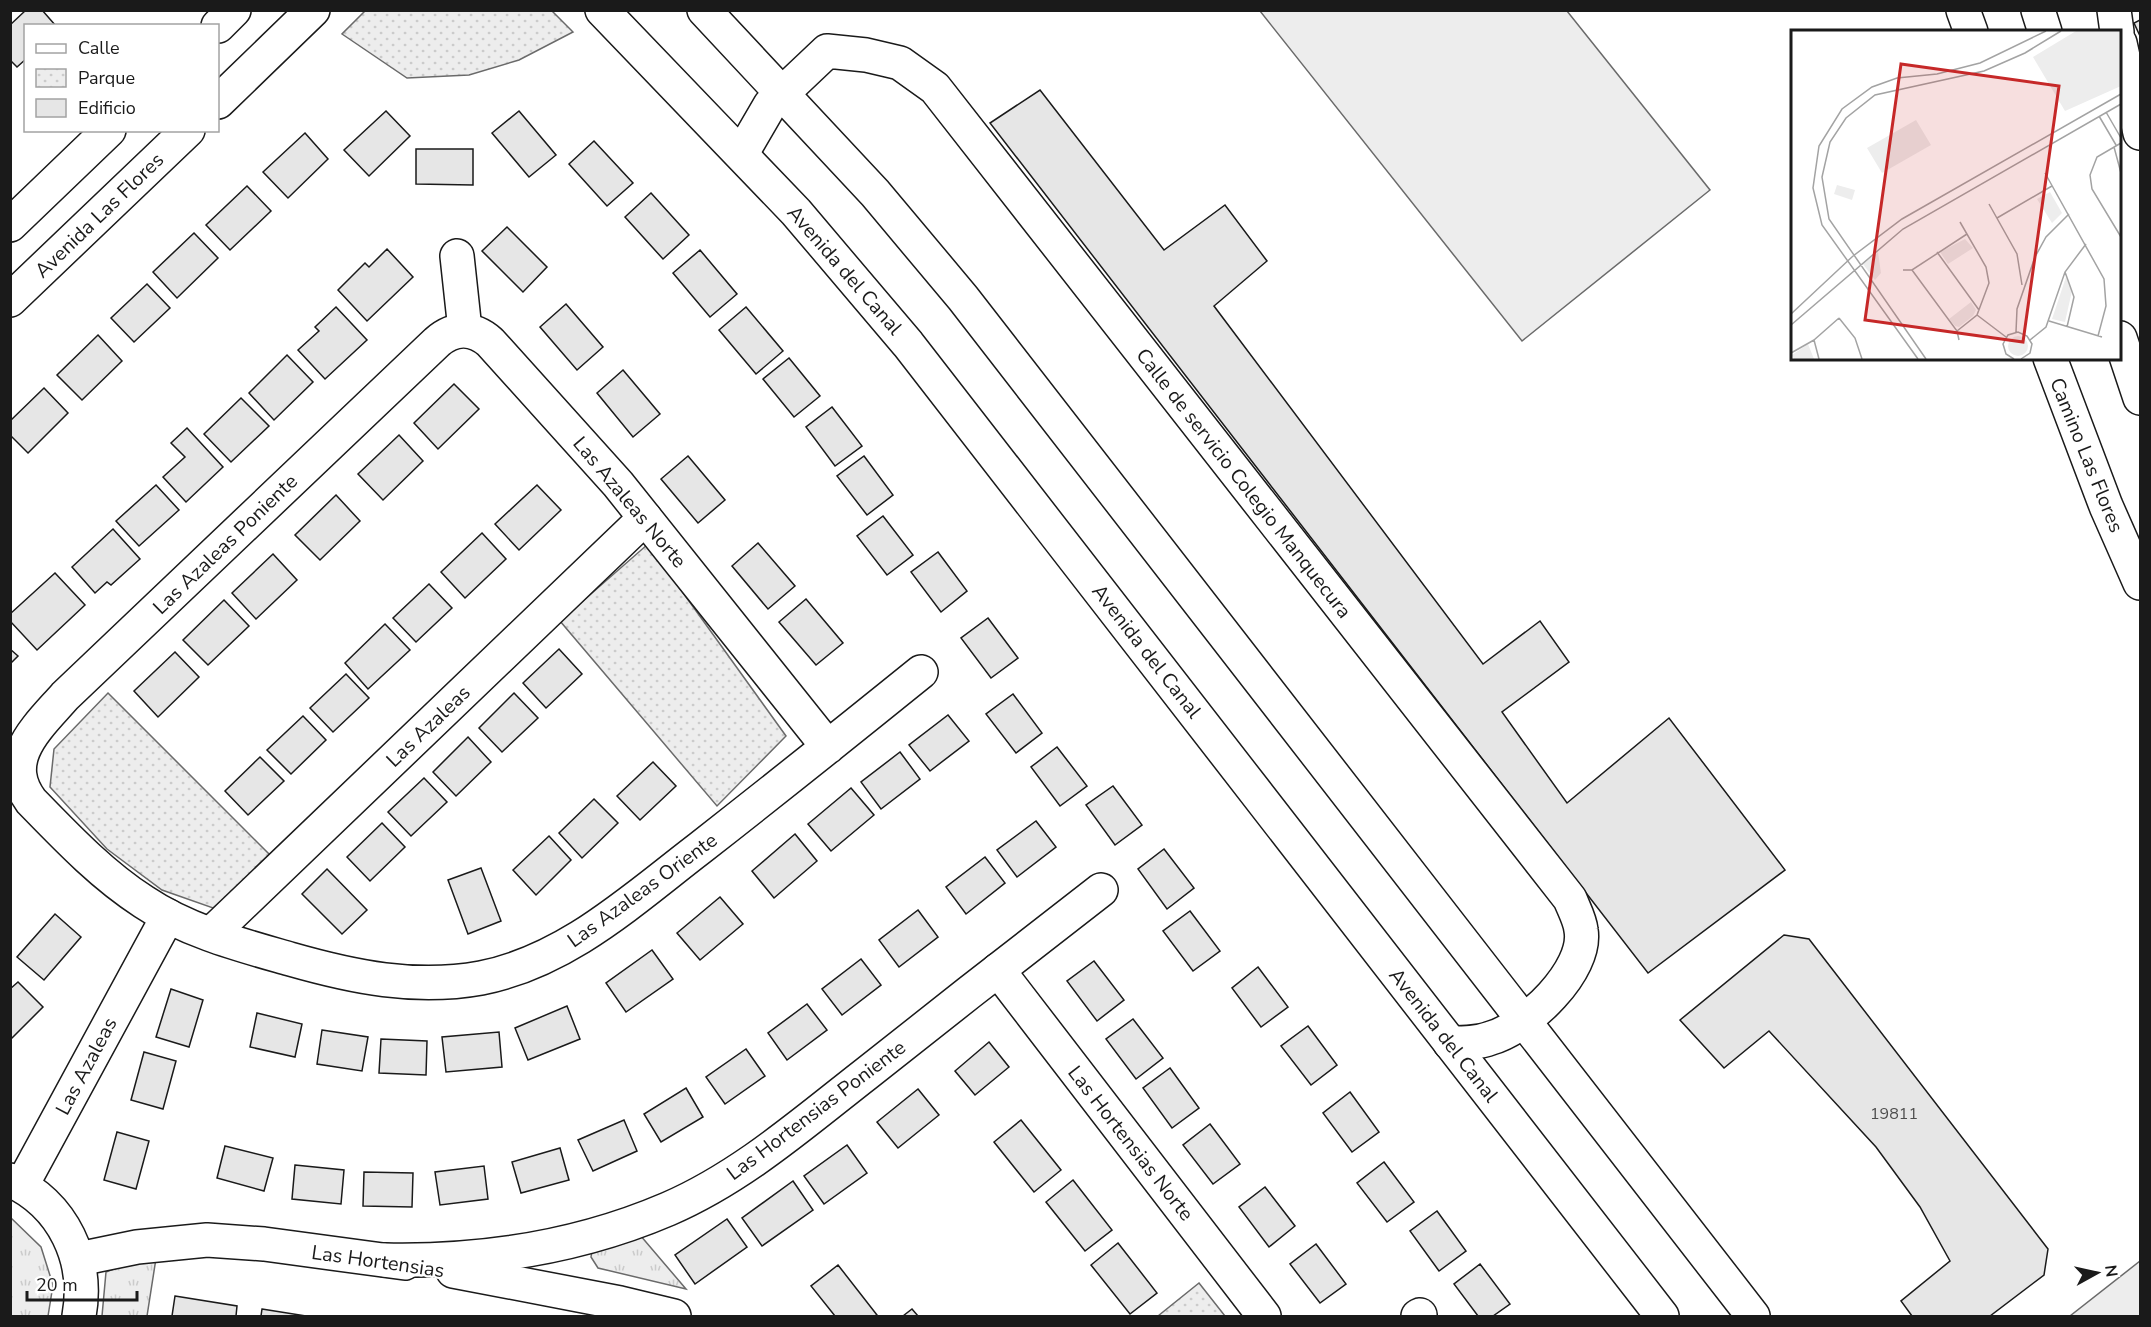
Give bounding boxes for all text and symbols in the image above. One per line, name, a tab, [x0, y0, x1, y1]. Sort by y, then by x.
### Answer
legend	[24, 24, 219, 132]
inset map	[1791, 30, 2121, 360]
text: Calle	[78, 36, 120, 60]
text: Parque	[78, 66, 135, 90]
text: Edificio	[78, 96, 136, 120]
street label: Avenida Las Flores	[29, 147, 170, 284]
street label: Avenida del Canal	[781, 200, 908, 341]
street label: Calle de servicio Colegio Manquecura	[1130, 343, 1358, 624]
street label: Camino Las Flores	[2043, 374, 2130, 537]
street label: Las Azaleas Norte	[567, 431, 693, 574]
street label: Las Azaleas Poniente	[147, 468, 304, 620]
street label: Avenida del Canal	[1086, 579, 1208, 724]
street label: Las Azaleas	[380, 679, 476, 773]
street label: Las Azaleas Oriente	[562, 827, 723, 954]
street label: Avenida del Canal	[1383, 963, 1505, 1108]
street label: Las Azaleas	[49, 1013, 124, 1120]
street label: Las Hortensias Poniente	[721, 1034, 911, 1187]
street label: Las Hortensias Norte	[1062, 1060, 1200, 1226]
house number: 19811	[1870, 1103, 1918, 1125]
street label: Las Hortensias	[310, 1239, 446, 1284]
north arrow	[2067, 1243, 2127, 1303]
scale bar	[27, 1264, 136, 1302]
text: N	[2099, 1264, 2123, 1279]
text: 20 m	[36, 1273, 78, 1297]

